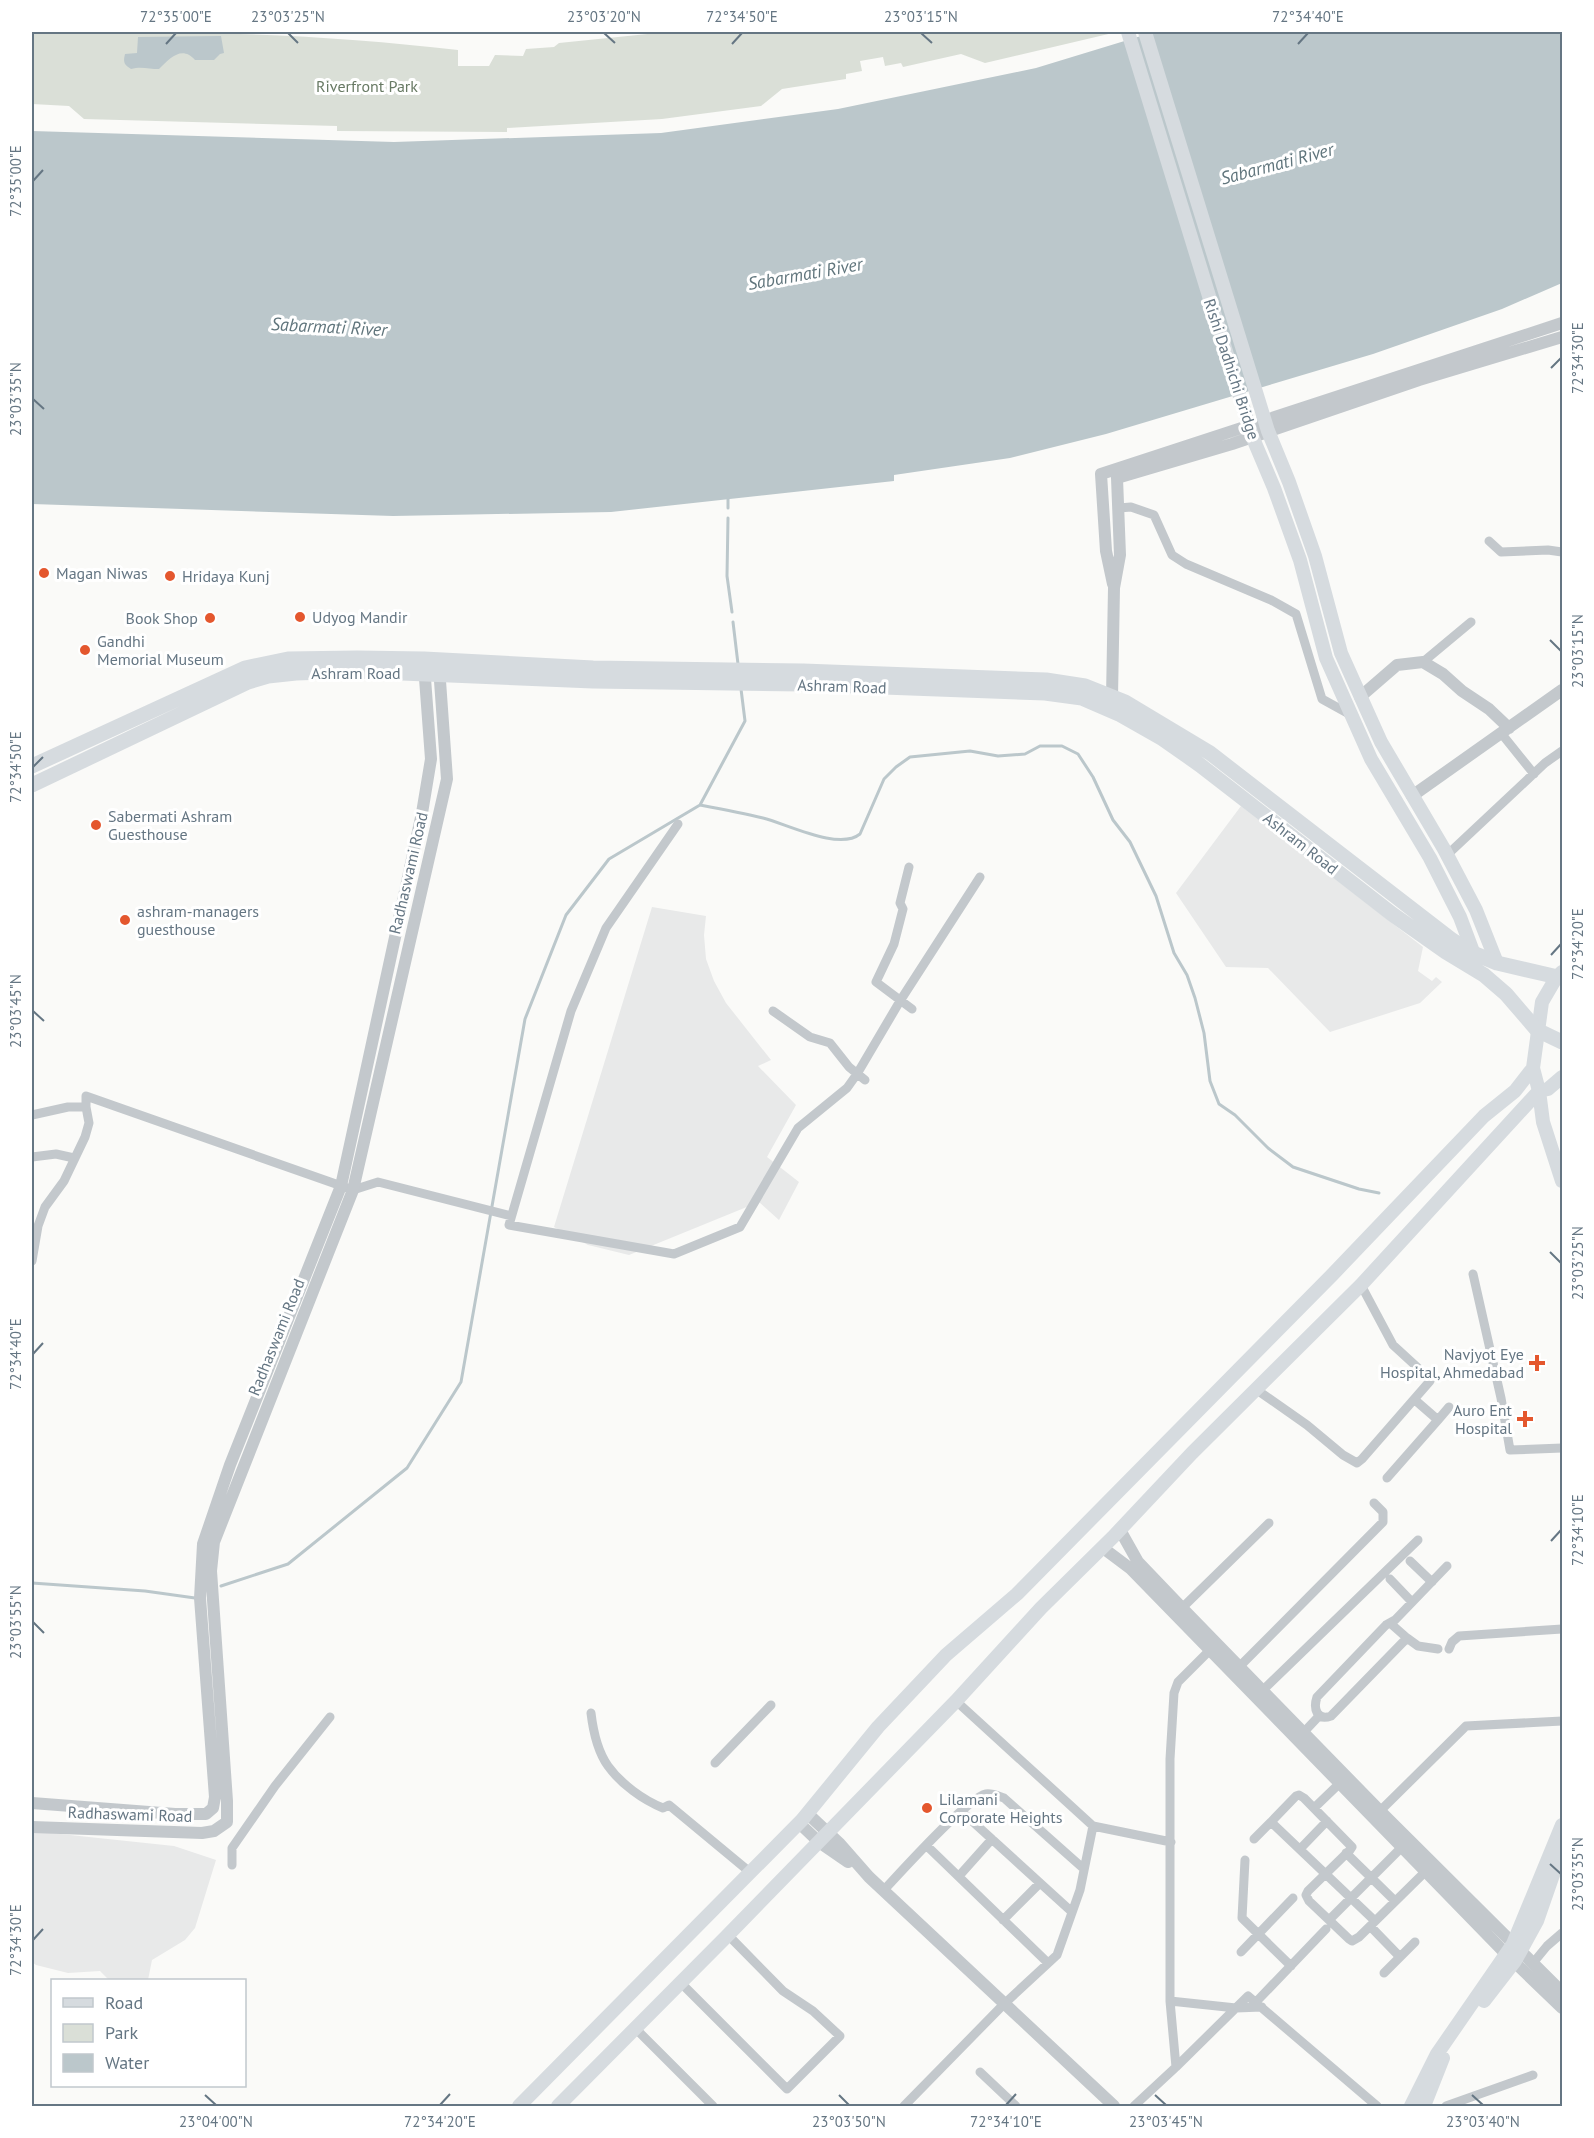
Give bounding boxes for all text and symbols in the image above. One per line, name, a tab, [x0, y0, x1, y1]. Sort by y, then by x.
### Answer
text: 72°35'00"E	[140, 7, 212, 26]
text: 23°03'25"N	[251, 7, 325, 26]
text: 23°03'20"N	[567, 7, 641, 26]
text: 72°34'50"E	[706, 7, 778, 26]
text: 23°03'15"N	[884, 7, 958, 26]
text: 72°34'40"E	[1272, 7, 1344, 26]
park label: Riverfront Park	[316, 76, 418, 96]
water label: Sabarmati River	[1218, 137, 1337, 190]
text: 72°35'00"E	[6, 145, 25, 217]
water label: Sabarmati River	[746, 252, 865, 295]
street label: Rishi Dadhichi Bridge	[1200, 296, 1264, 442]
water label: Sabarmati River	[270, 312, 389, 341]
text: 72°34'30"E	[1568, 322, 1587, 394]
text: 23°03'35"N	[6, 362, 25, 436]
place label: Magan Niwas	[56, 563, 148, 583]
marker: Magan Niwas	[37, 566, 51, 580]
place label: Hridaya Kunj	[182, 566, 270, 586]
marker: Hridaya Kunj	[163, 569, 177, 583]
place label: Udyog Mandir	[312, 607, 408, 627]
place label: Book Shop	[126, 608, 198, 628]
marker: Udyog Mandir	[293, 610, 307, 624]
marker: Book Shop	[203, 611, 217, 625]
text: 23°03'15"N	[1568, 614, 1587, 688]
place label: Gandhi Memorial Museum	[97, 631, 224, 669]
marker: Gandhi Memorial Museum	[78, 643, 92, 657]
street label: Ashram Road	[311, 663, 401, 683]
street label: Ashram Road	[797, 674, 887, 698]
text: 72°34'50"E	[6, 731, 25, 803]
place label: Sabermati Ashram Guesthouse	[108, 806, 232, 844]
street label: Ashram Road	[1260, 808, 1342, 878]
street label: Radhaswami Road	[384, 810, 432, 936]
marker: Sabermati Ashram Guesthouse	[89, 818, 103, 832]
place label: ashram-managers guesthouse	[137, 901, 259, 939]
text: 72°34'20"E	[1568, 908, 1587, 980]
marker: ashram-managers guesthouse	[118, 913, 132, 927]
text: 23°03'45"N	[6, 974, 25, 1048]
text: 23°03'25"N	[1568, 1226, 1587, 1300]
street label: Radhaswami Road	[243, 1276, 309, 1398]
text: 72°34'40"E	[6, 1318, 25, 1390]
place label: Navjyot Eye Hospital, Ahmedabad	[1380, 1344, 1524, 1382]
marker: Navjyot Eye Hospital, Ahmedabad	[1528, 1354, 1546, 1372]
place label: Auro Ent Hospital	[1453, 1400, 1513, 1438]
marker: Auro Ent Hospital	[1516, 1410, 1534, 1428]
text: 72°34'10"E	[1568, 1494, 1587, 1566]
text: 23°03'55"N	[6, 1585, 25, 1659]
place label: Lilamani Corporate Heights	[939, 1789, 1063, 1827]
marker: Lilamani Corporate Heights	[920, 1801, 934, 1815]
street label: Radhaswami Road	[67, 1802, 193, 1826]
text: 23°03'35"N	[1568, 1837, 1587, 1911]
text: 72°34'30"E	[6, 1904, 25, 1976]
legend	[51, 1979, 246, 2087]
text: Road	[105, 1991, 143, 2014]
text: Park	[105, 2021, 138, 2044]
text: Water	[105, 2051, 149, 2074]
text: 23°04'00"N	[179, 2112, 253, 2131]
text: 72°34'20"E	[404, 2112, 476, 2131]
text: 23°03'50"N	[812, 2112, 886, 2131]
text: 72°34'10"E	[970, 2112, 1042, 2131]
text: 23°03'45"N	[1129, 2112, 1203, 2131]
text: 23°03'40"N	[1446, 2112, 1520, 2131]

